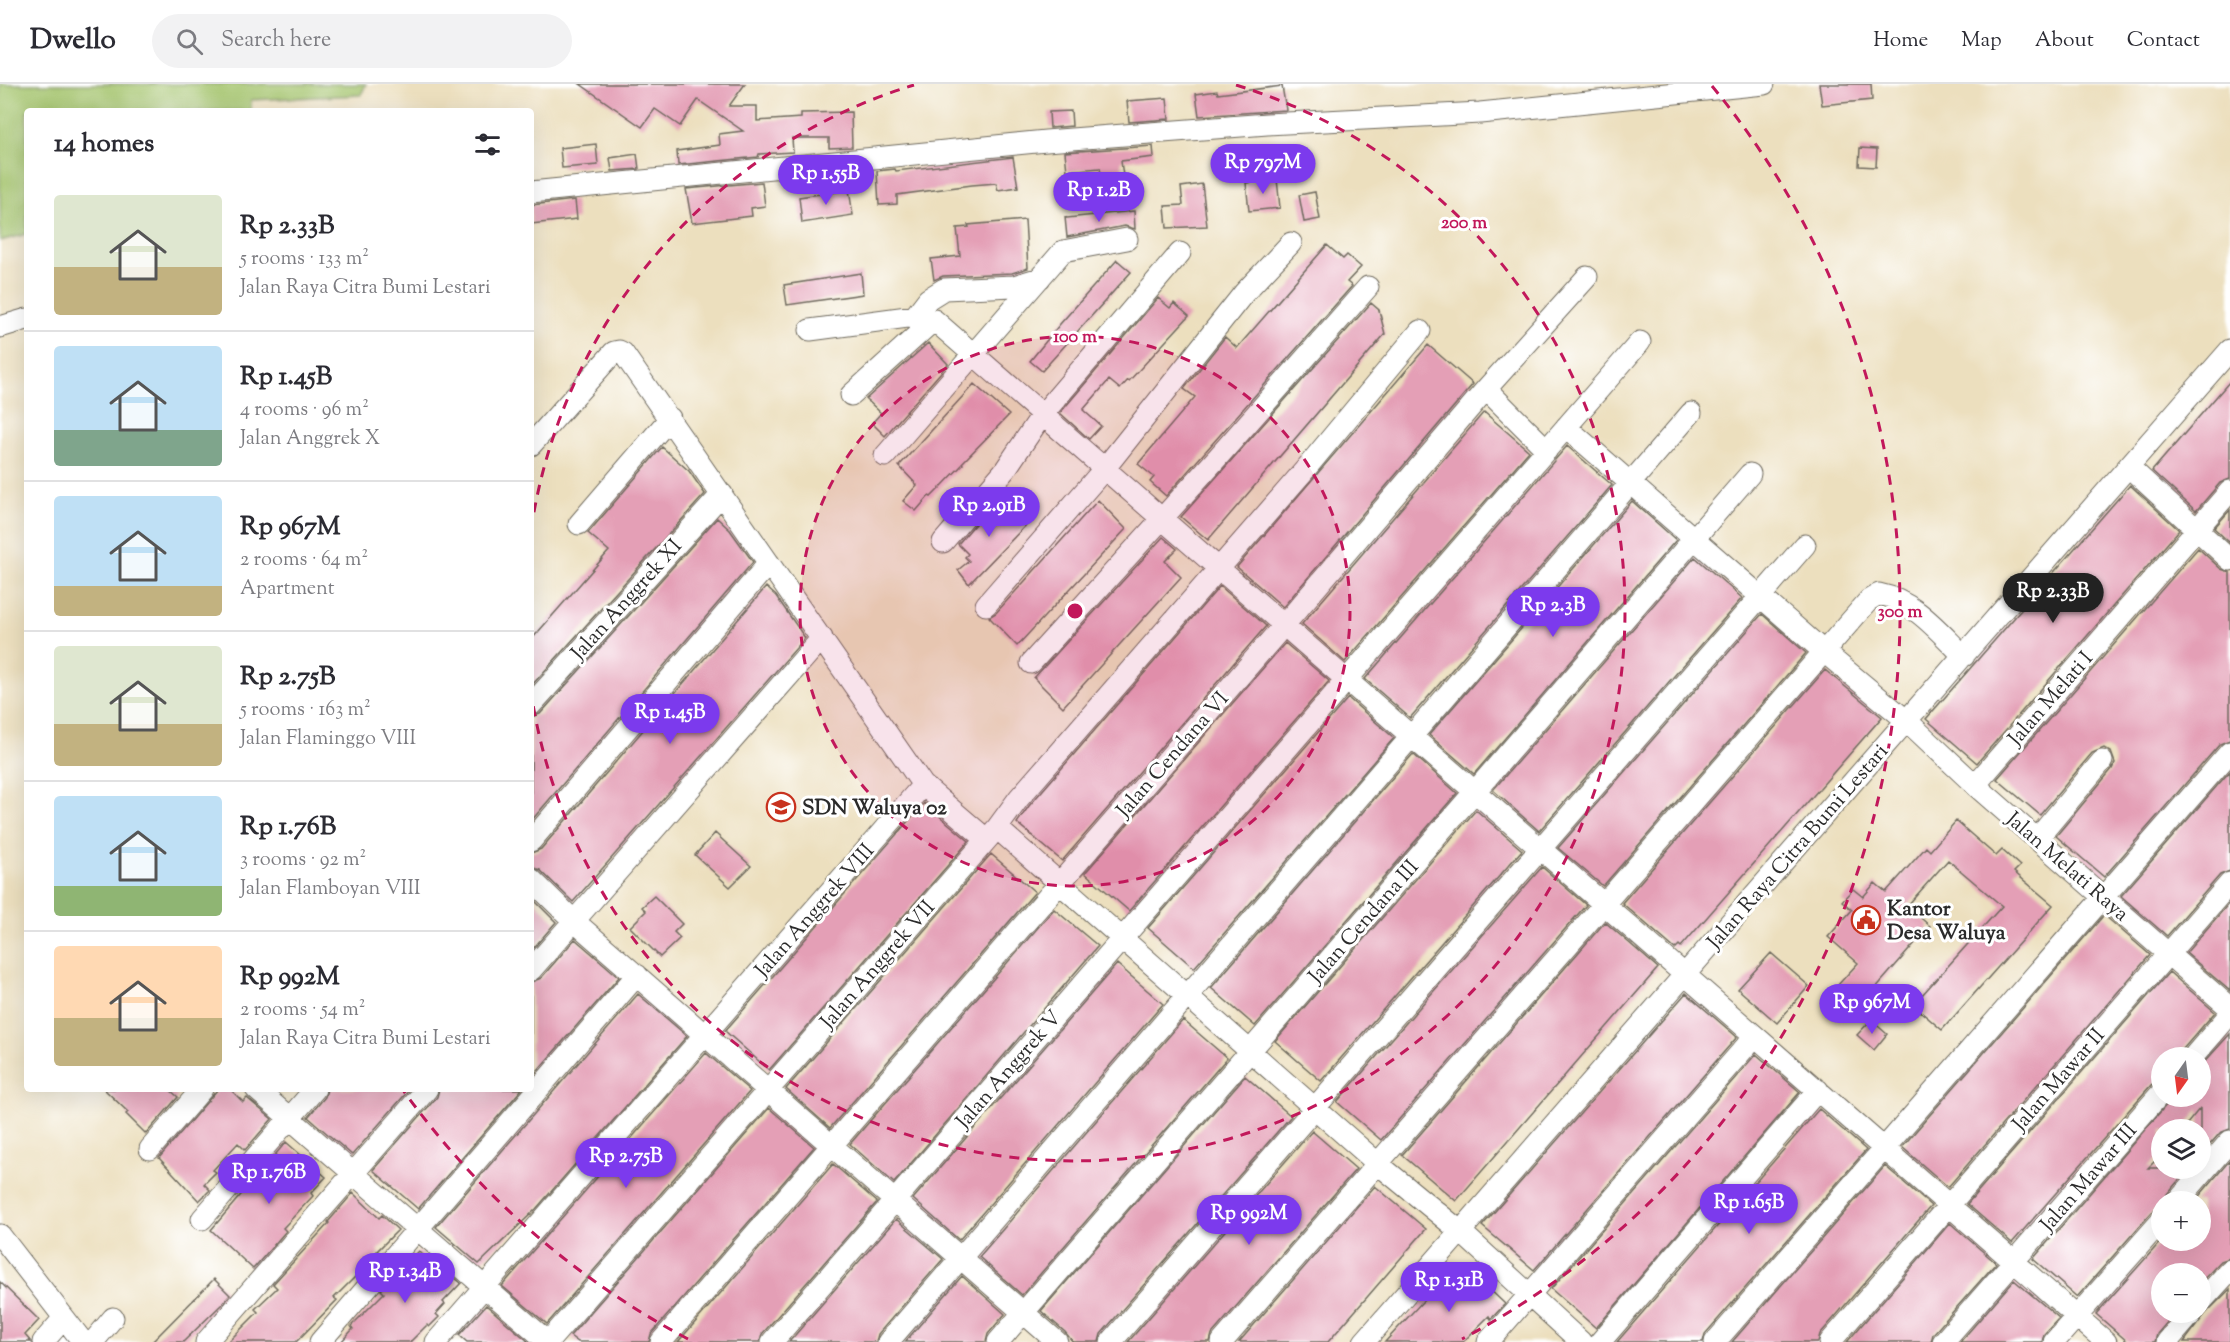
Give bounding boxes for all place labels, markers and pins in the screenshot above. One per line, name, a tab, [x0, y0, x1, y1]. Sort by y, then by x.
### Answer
pin: Rp 797M	[1208, 144, 1318, 195]
pin: Rp 1.55B	[764, 155, 888, 206]
pin: Rp 1.2B	[1044, 172, 1154, 223]
pin: Rp 2.91B	[927, 487, 1051, 538]
pin: Rp 2.33B	[1991, 573, 2115, 624]
pin: Rp 2.3B	[1498, 587, 1608, 638]
centre of rings	[1065, 601, 1085, 621]
pin: Rp 1.45B	[608, 694, 732, 745]
school or university icon: SDN Waluya 02	[765, 791, 797, 823]
place label: SDN Waluya 02	[802, 794, 947, 824]
place label: Kantor Desa Waluya	[1887, 895, 2006, 949]
public building icon: Kantor Desa Waluya	[1850, 904, 1882, 936]
pin: Rp 967M	[1817, 984, 1927, 1035]
pin: Rp 2.75B	[564, 1138, 688, 1189]
pin: Rp 1.76B	[207, 1154, 331, 1205]
pin: Rp 1.65B	[1687, 1184, 1811, 1235]
pin: Rp 992M	[1194, 1195, 1304, 1246]
pin: Rp 1.34B	[343, 1253, 467, 1304]
pin: Rp 1.31B	[1387, 1262, 1511, 1313]

